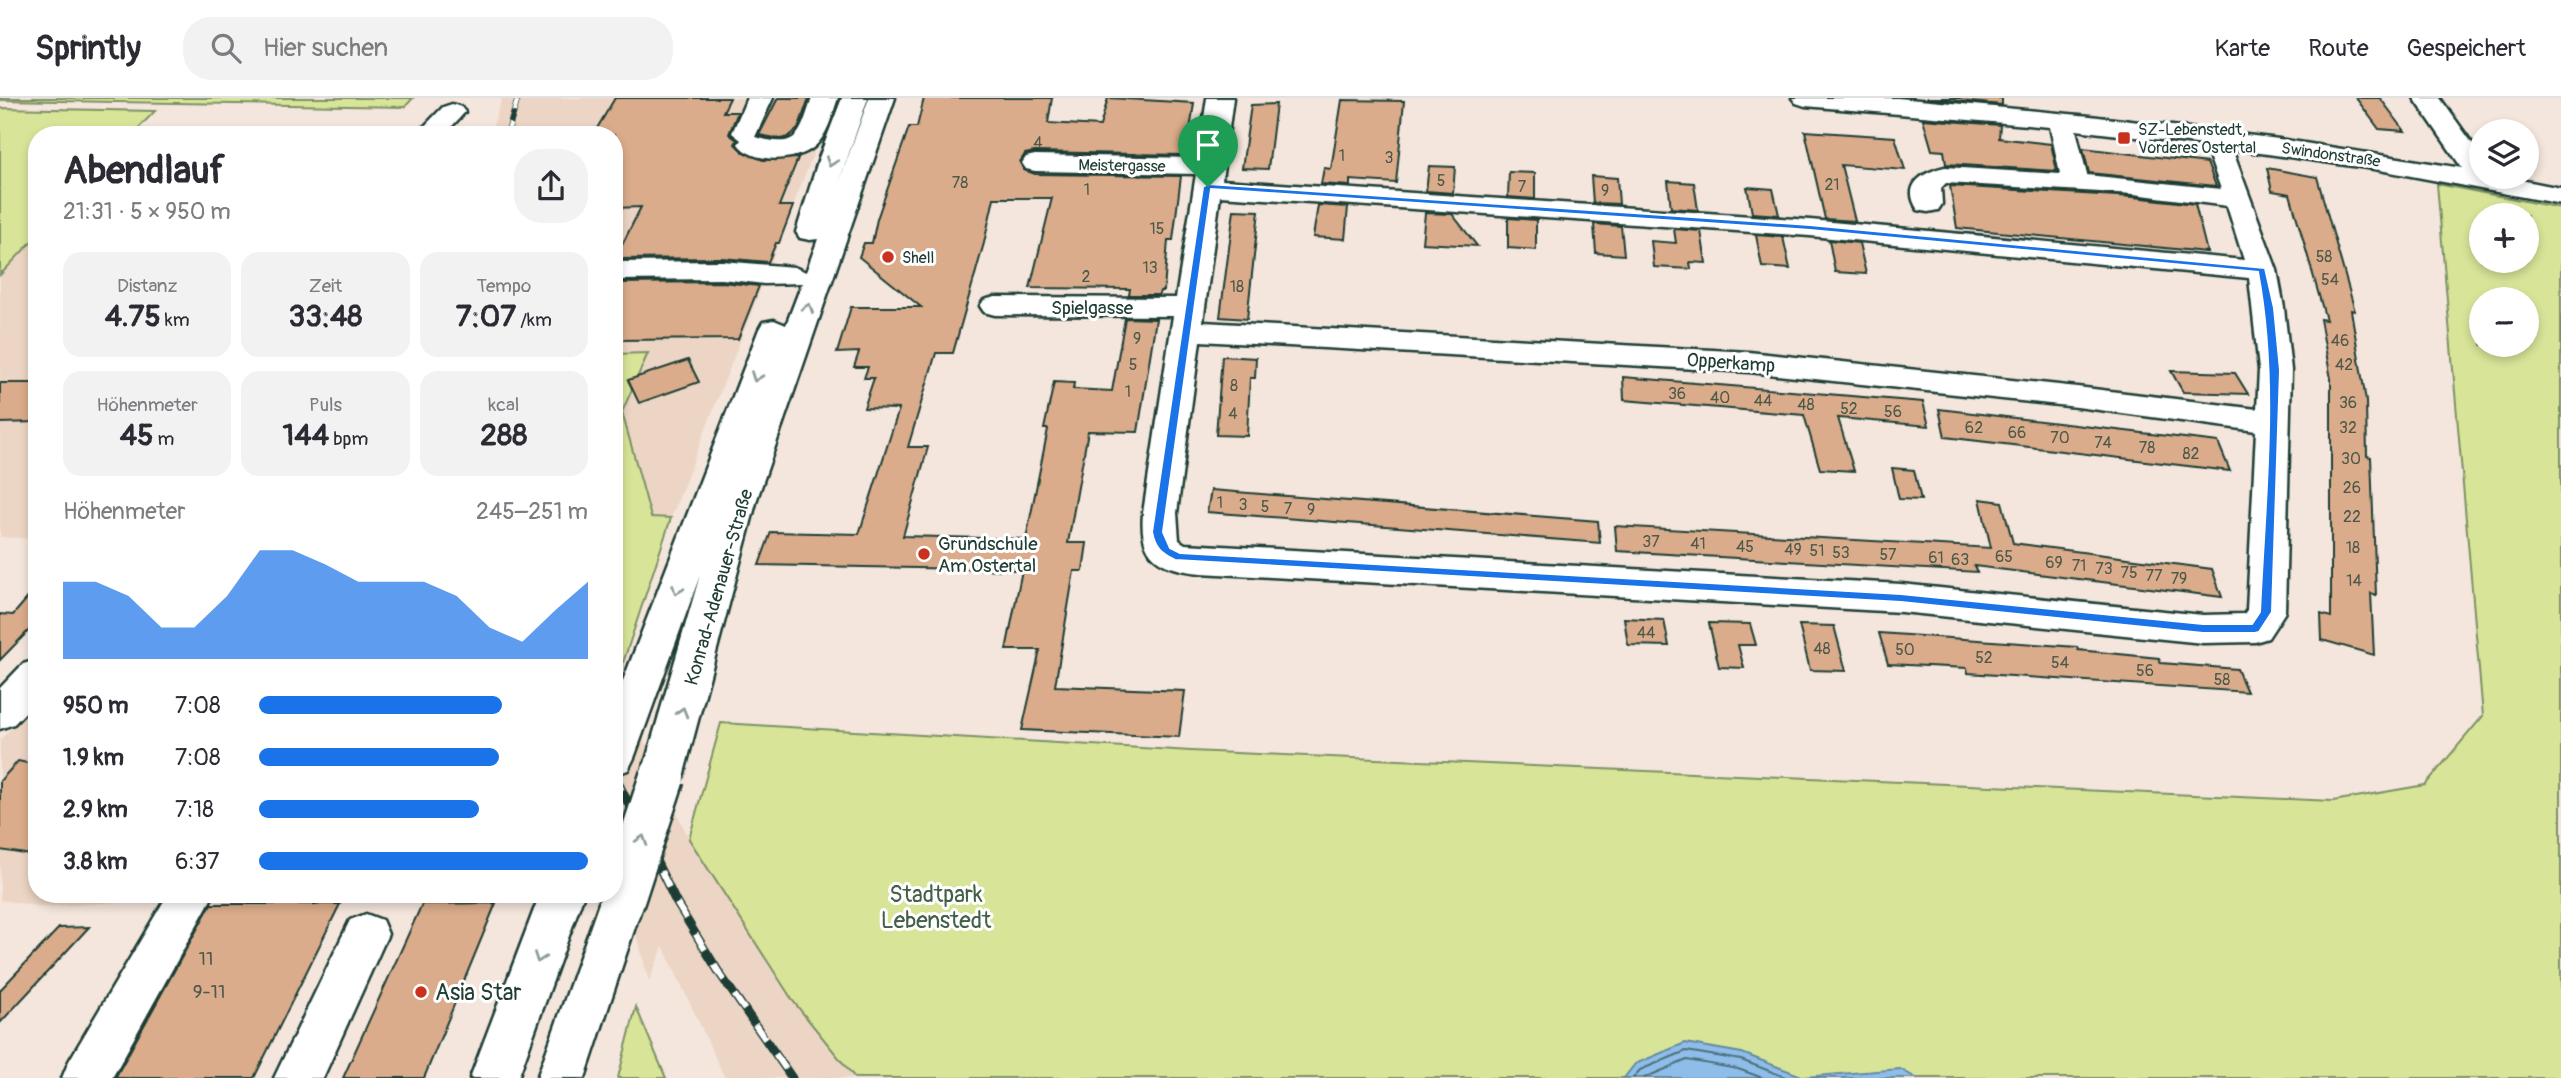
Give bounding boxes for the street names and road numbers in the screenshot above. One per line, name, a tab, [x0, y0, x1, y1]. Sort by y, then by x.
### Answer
street label: Swindonstraße	[2280, 138, 2382, 172]
street label: Meistergasse	[1078, 155, 1166, 177]
street label: Spielgasse	[1051, 296, 1134, 320]
street label: Opperkamp	[1686, 348, 1776, 378]
street label: Konrad-Adenauer-Straße	[679, 486, 759, 688]

